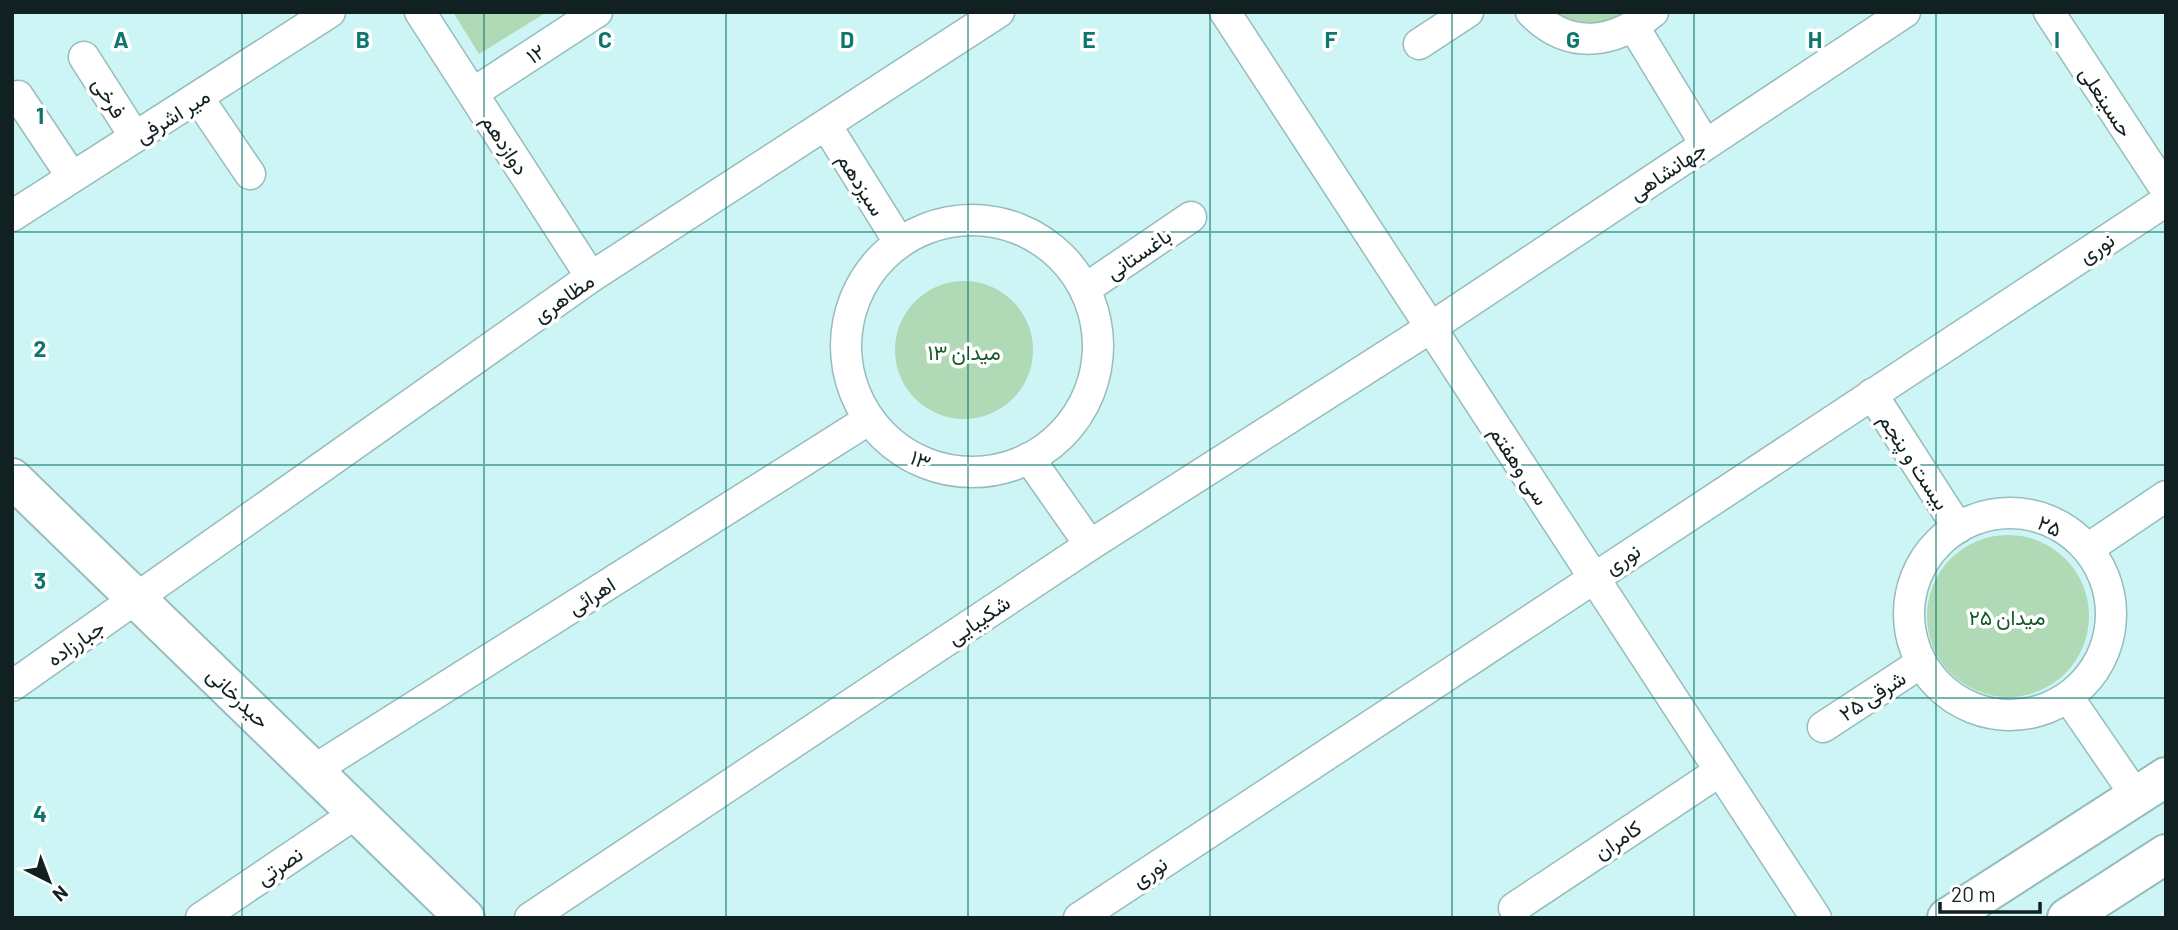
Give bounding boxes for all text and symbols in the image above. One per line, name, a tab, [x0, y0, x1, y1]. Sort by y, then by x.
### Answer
text: A	[113, 25, 129, 53]
text: B	[356, 25, 370, 53]
text: C	[598, 25, 612, 53]
text: D	[840, 25, 854, 53]
text: E	[1082, 25, 1096, 53]
text: F	[1325, 25, 1338, 53]
text: G	[1566, 25, 1580, 53]
text: H	[1808, 25, 1822, 53]
text: I	[2054, 25, 2060, 53]
street label: ۱۲	[521, 38, 549, 68]
street label: حسینعلی	[2074, 61, 2139, 141]
street label: فرخی	[86, 72, 132, 123]
street label: میر اشرفی	[130, 82, 215, 149]
text: 1	[36, 101, 44, 129]
street label: دوازدهم	[475, 109, 535, 181]
street label: جهانشاهی	[1624, 135, 1711, 206]
street label: سیزدهم	[830, 148, 891, 222]
street label: باغستانی	[1101, 222, 1176, 285]
street label: نوری	[2074, 226, 2120, 269]
street label: مظاهری	[528, 267, 599, 328]
text: 2	[34, 334, 46, 362]
park label: میدان ۱۳	[927, 339, 1001, 365]
street label: بیست و پنجم	[1872, 408, 1955, 516]
street label: سی وهفتم	[1483, 421, 1555, 511]
street label: ۱۳	[907, 444, 935, 474]
street label: ۲۵	[2034, 509, 2066, 541]
street label: نوری	[1600, 537, 1646, 580]
text: 3	[34, 566, 46, 594]
street label: اهرائی	[563, 571, 620, 621]
street label: شکیبایی	[942, 589, 1015, 650]
park label: میدان ۲۵	[1969, 604, 2045, 630]
street label: جبارزاده	[42, 613, 110, 672]
street label: حیدرخانی	[201, 661, 276, 734]
street label: ۲۵ شرقی	[1834, 664, 1911, 727]
text: 4	[33, 799, 47, 827]
street label: کامران	[1589, 814, 1647, 865]
street label: نصرتی	[251, 840, 308, 891]
north arrow	[14, 846, 84, 916]
street label: نوری	[1127, 850, 1173, 893]
scale bar	[1940, 870, 2040, 914]
text: N	[48, 881, 73, 907]
text: 20 m	[1951, 881, 1996, 906]

